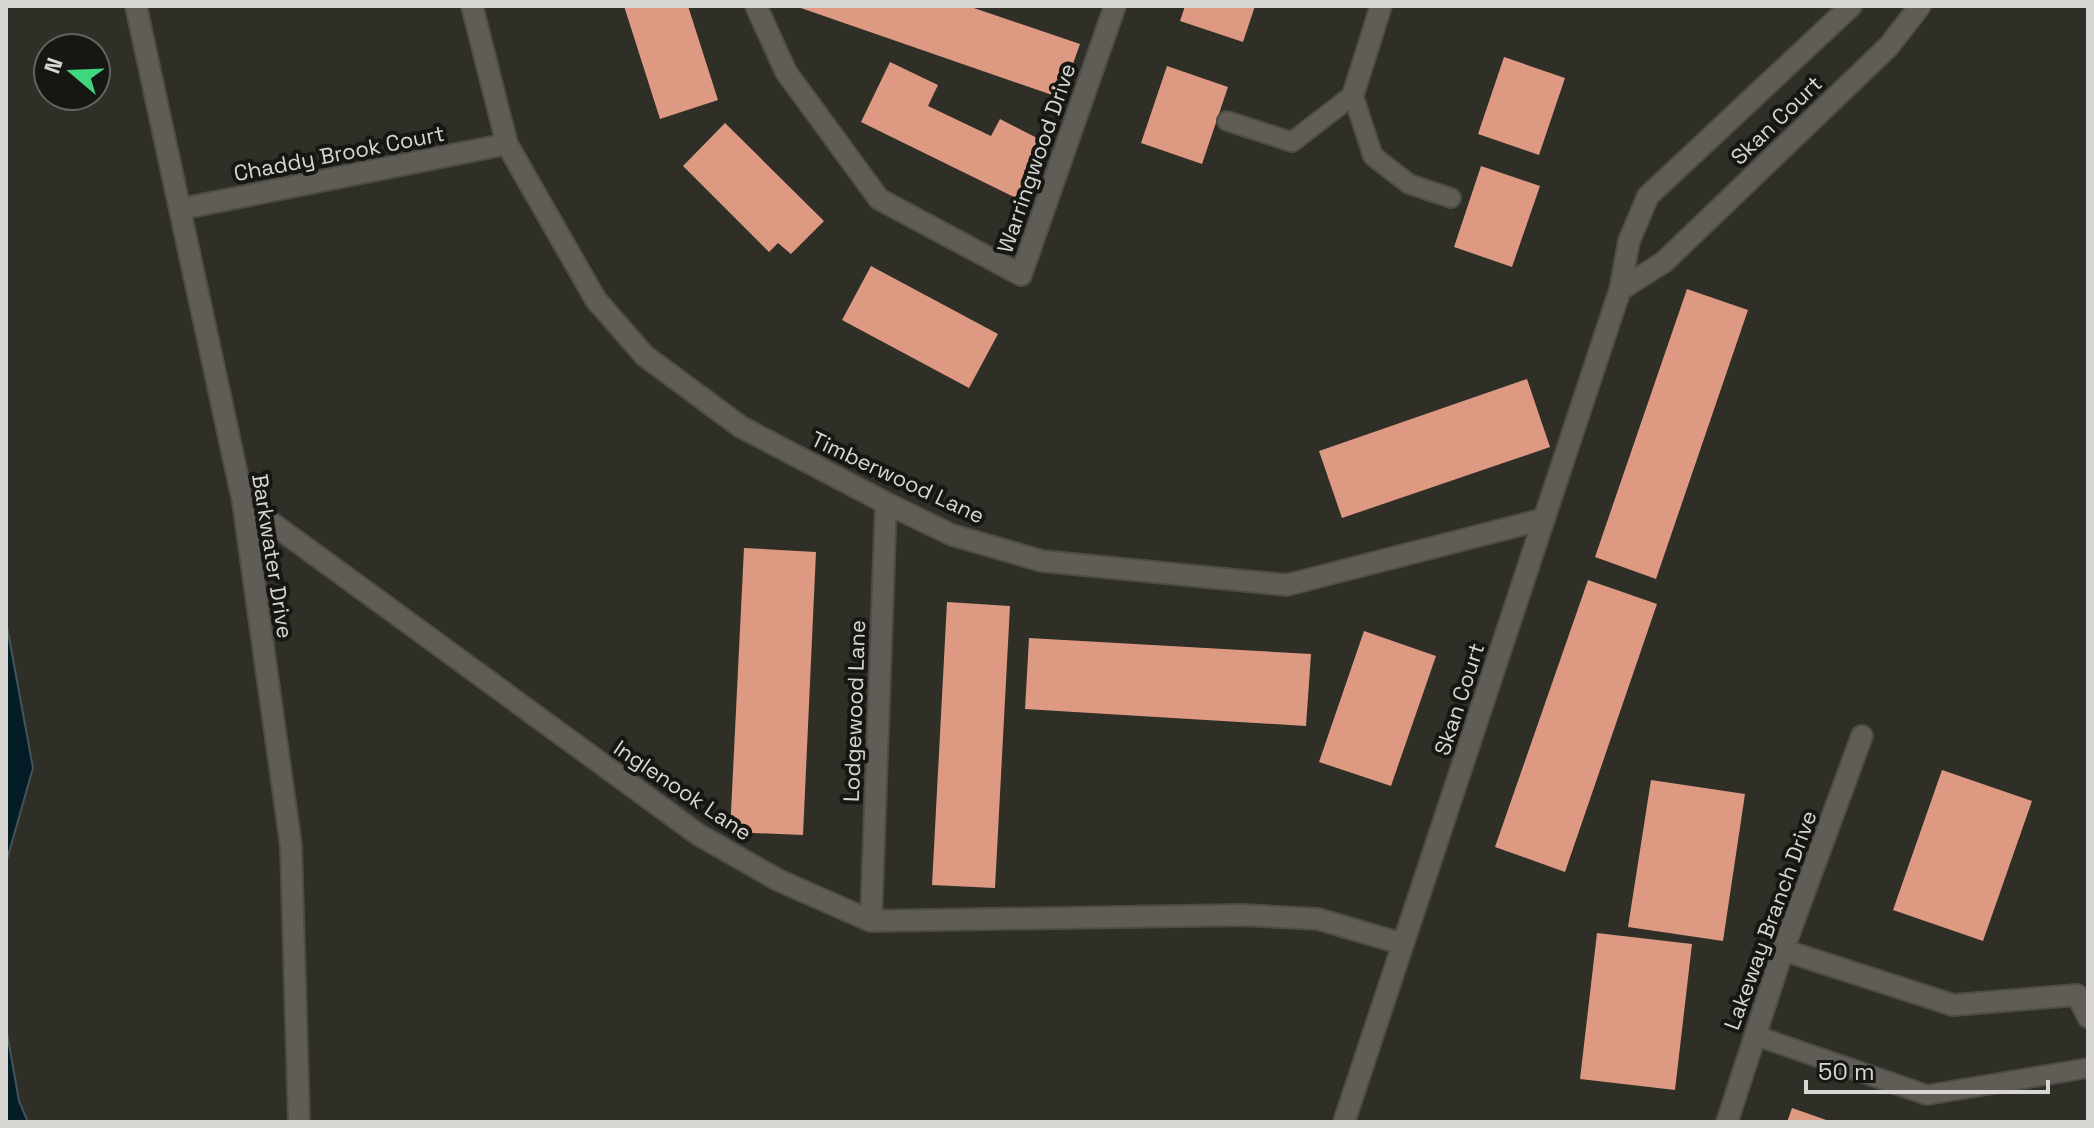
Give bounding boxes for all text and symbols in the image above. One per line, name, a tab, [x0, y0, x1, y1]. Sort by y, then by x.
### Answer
north arrow	[32, 32, 112, 112]
text: N	[37, 54, 69, 77]
street label: Warringwood Drive	[990, 60, 1082, 256]
street label: Skan Court	[1724, 69, 1828, 171]
street label: Chaddy Brook Court	[231, 119, 447, 187]
street label: Timberwood Lane	[807, 425, 989, 529]
street label: Barkwater Drive	[246, 472, 300, 640]
street label: Lodgewood Lane	[837, 619, 871, 803]
street label: Skan Court	[1428, 639, 1490, 759]
street label: Inglenook Lane	[609, 733, 757, 847]
street label: Lakeway Branch Drive	[1717, 807, 1823, 1033]
scale bar	[1806, 1044, 2048, 1094]
text: 50 m	[1818, 1056, 1875, 1087]

